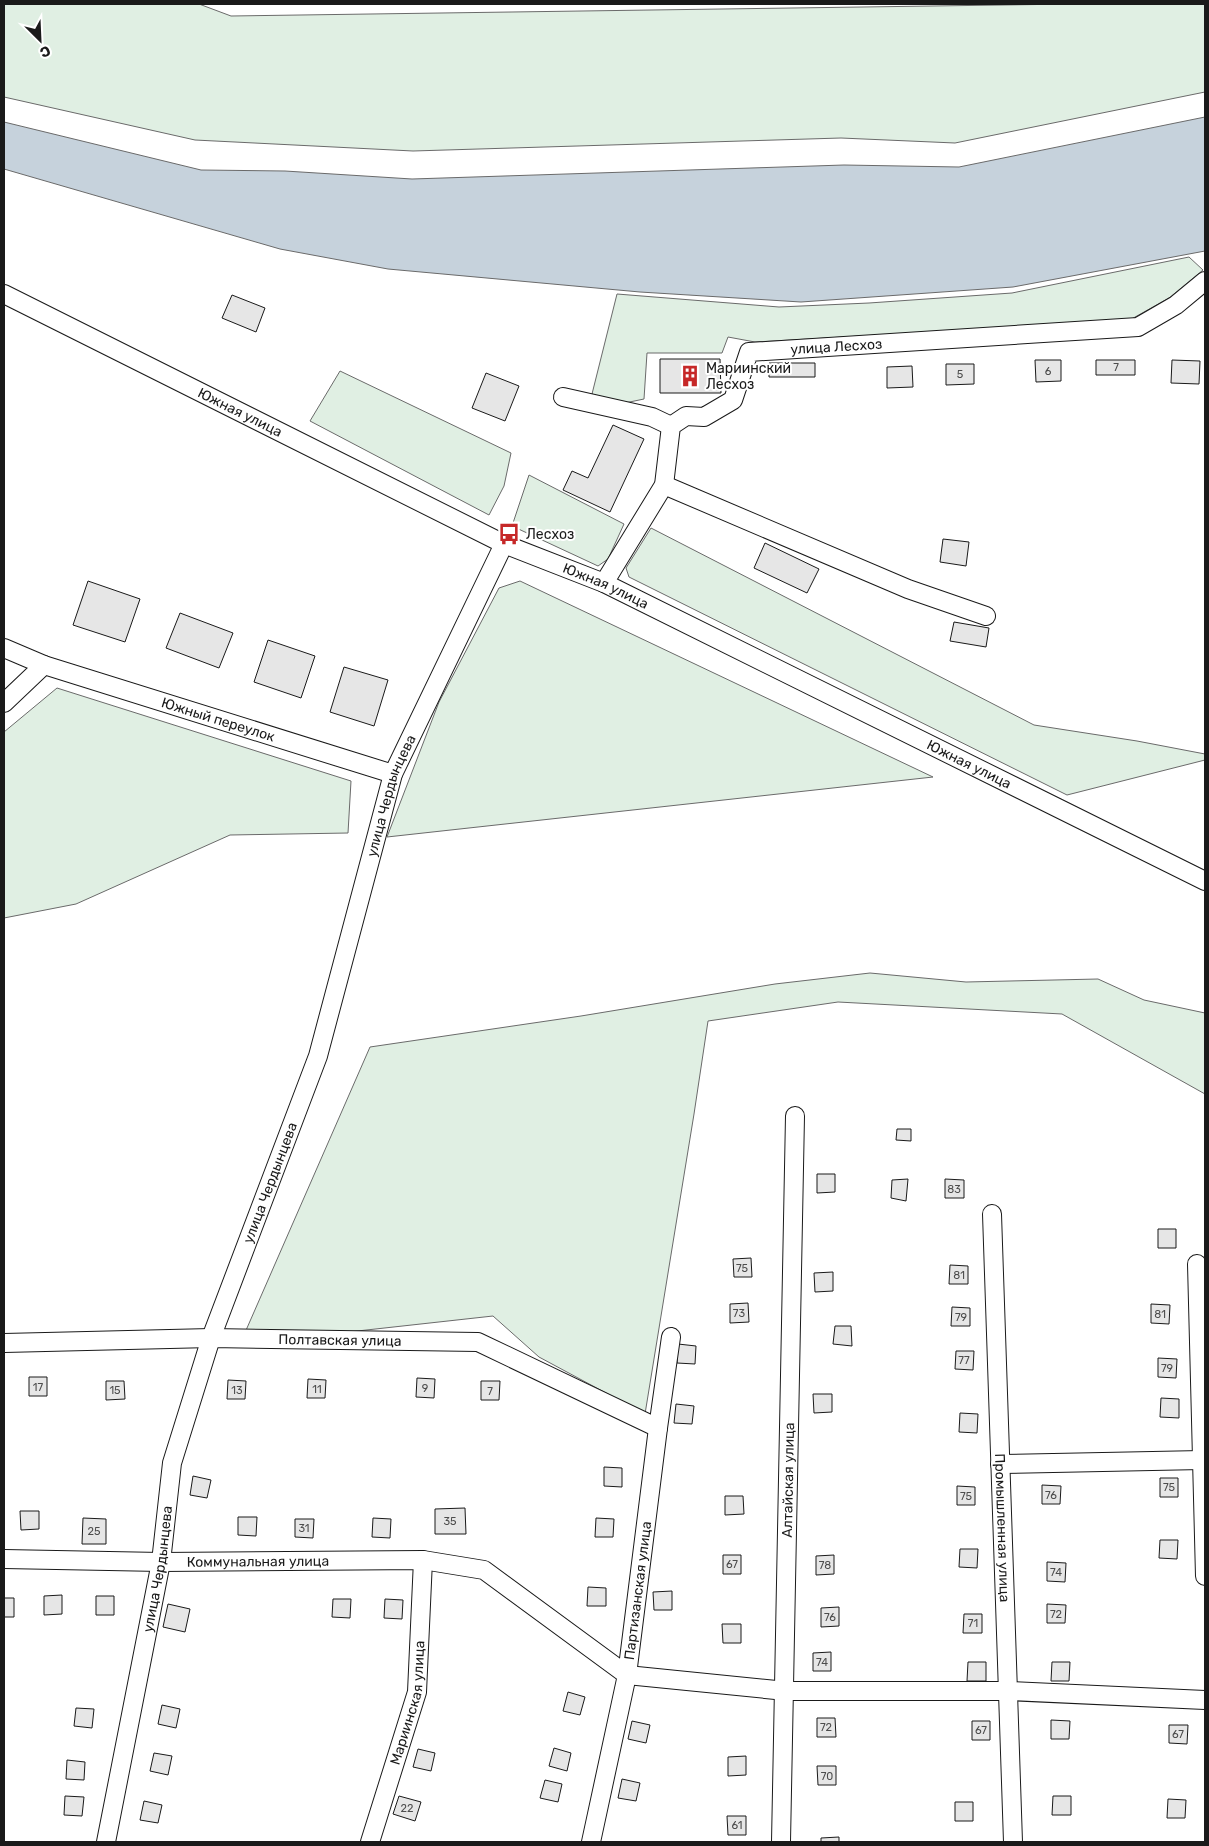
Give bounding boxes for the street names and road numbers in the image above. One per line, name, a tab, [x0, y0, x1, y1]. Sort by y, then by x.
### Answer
street label: улица Лесхоз	[790, 335, 883, 358]
street label: Южная улица	[195, 384, 285, 440]
street label: Южная улица	[560, 559, 651, 612]
street label: Южный переулок	[159, 694, 278, 745]
street label: улица Чердынцева	[363, 732, 419, 859]
street label: Южная улица	[924, 736, 1014, 792]
street label: улица Чердынцева	[239, 1120, 301, 1246]
street label: Полтавская улица	[278, 1331, 402, 1349]
street label: Алтайская улица	[778, 1422, 798, 1538]
street label: Промышленная улица	[992, 1453, 1013, 1603]
street label: улица Чердынцева	[139, 1505, 176, 1634]
street label: Партизанская улица	[620, 1520, 655, 1661]
street label: Коммунальная улица	[187, 1552, 329, 1570]
street label: Мариинская улица	[386, 1640, 428, 1767]

